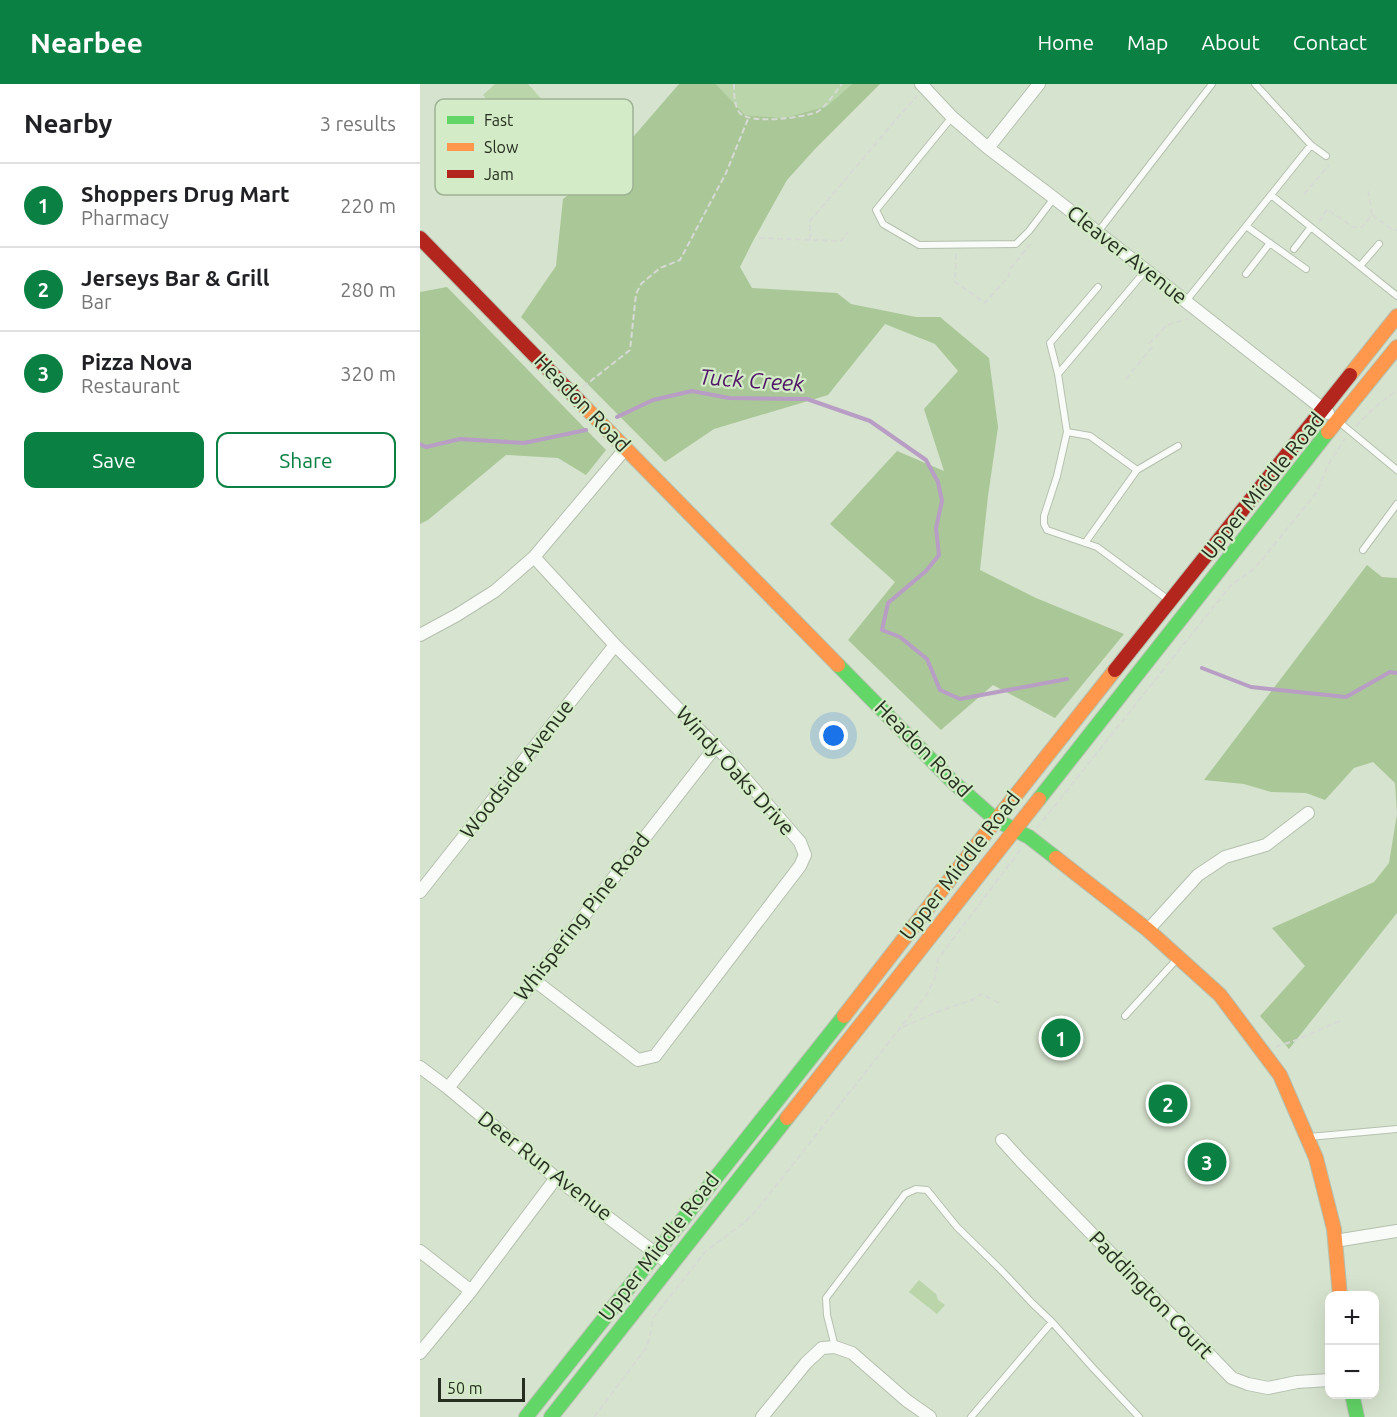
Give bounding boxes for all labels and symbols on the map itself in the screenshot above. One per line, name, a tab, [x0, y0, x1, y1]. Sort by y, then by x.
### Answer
legend	[435, 99, 633, 195]
text: Fast	[484, 111, 514, 129]
text: Slow	[484, 138, 519, 156]
text: Jam	[484, 165, 514, 183]
street label: Cleaver Avenue	[1063, 200, 1193, 309]
street label: Headon Road	[530, 348, 635, 456]
water label: Tuck Creek	[699, 363, 806, 396]
street label: Upper Middle Road	[1196, 407, 1329, 563]
street label: Woodside Avenue	[455, 694, 578, 843]
street label: Headon Road	[870, 695, 977, 802]
street label: Windy Oaks Drive	[671, 701, 800, 840]
your location	[819, 721, 848, 750]
street label: Upper Middle Road	[894, 786, 1025, 944]
street label: Whispering Pine Road	[508, 828, 654, 1005]
pin: 1	[1042, 1016, 1080, 1060]
pin: 2	[1148, 1082, 1188, 1126]
street label: Deer Run Avenue	[474, 1105, 617, 1225]
pin: 3	[1188, 1140, 1226, 1184]
street label: Upper Middle Road	[593, 1167, 724, 1325]
street label: Paddington Court	[1085, 1226, 1219, 1363]
scale bar	[438, 1375, 525, 1402]

